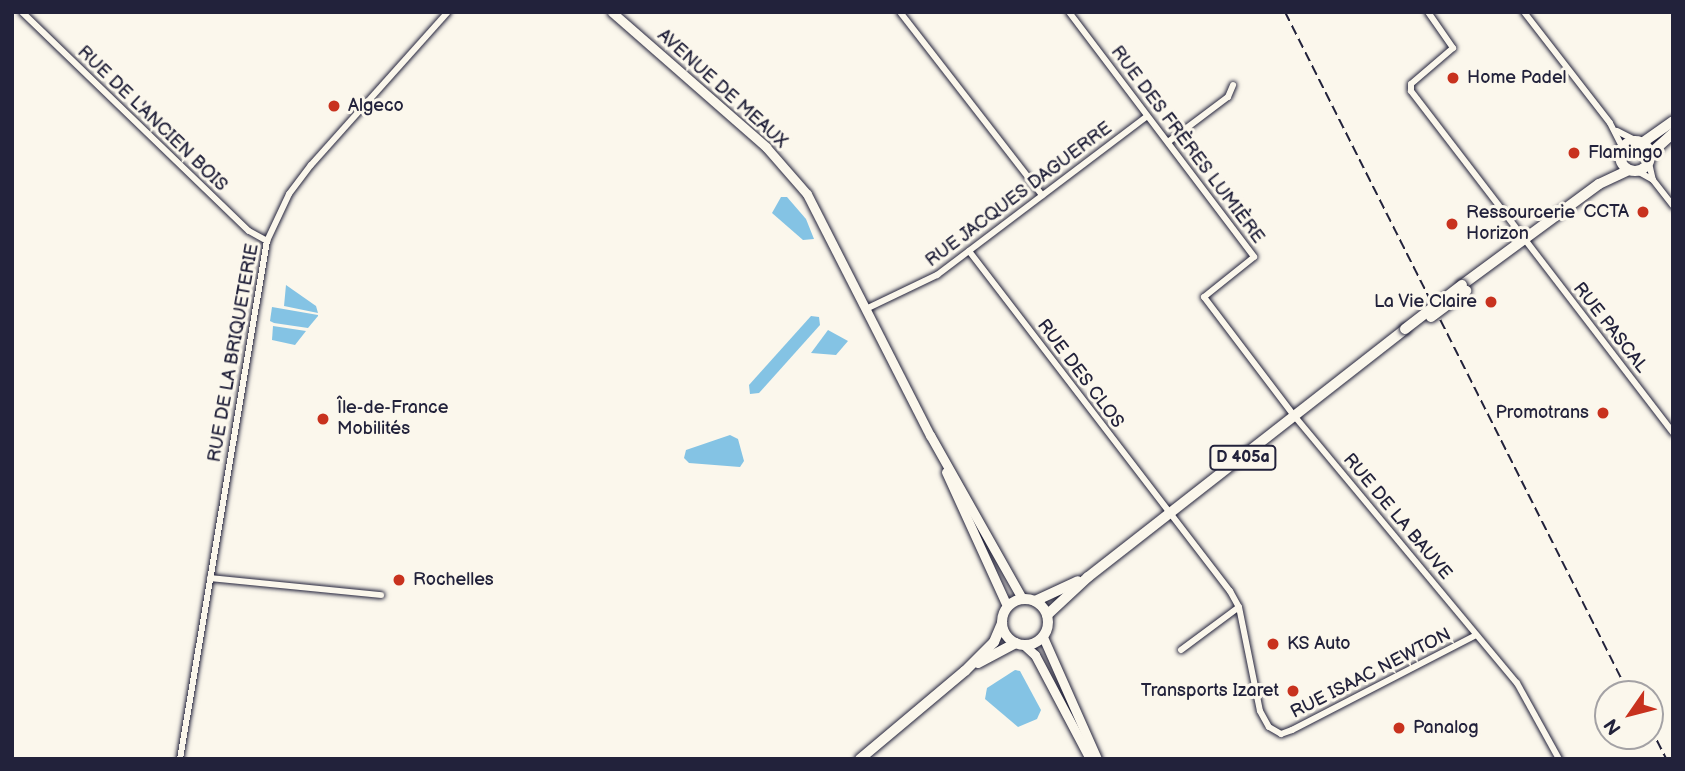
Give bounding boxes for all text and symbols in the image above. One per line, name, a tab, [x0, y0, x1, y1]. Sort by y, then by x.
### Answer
street label: AVENUE DE MEAUX	[653, 25, 791, 153]
street label: RUE DE L'ANCIEN BOIS	[73, 42, 231, 196]
street label: RUE DES FRÈRES LUMIÈRE	[1106, 42, 1268, 248]
place label: Home Padel	[1467, 67, 1567, 89]
marker: Home Padel	[1445, 70, 1461, 86]
place label: Algeco	[348, 95, 404, 117]
marker: Algeco	[326, 98, 342, 114]
street label: RUE JACQUES DAGUERRE	[921, 118, 1117, 272]
place label: Flamingo	[1588, 142, 1663, 164]
marker: Flamingo	[1566, 145, 1582, 161]
place label: CCTA	[1583, 201, 1629, 223]
place label: Ressourcerie Horizon	[1466, 203, 1575, 246]
marker: CCTA	[1635, 204, 1651, 220]
marker: Ressourcerie Horizon	[1444, 216, 1460, 232]
street label: RUE DE LA BRIQUETERIE	[204, 242, 264, 464]
street label: RUE PASCAL	[1568, 278, 1652, 378]
place label: La Vie Claire	[1373, 291, 1477, 313]
marker: La Vie Claire	[1483, 294, 1499, 310]
street label: RUE DES CLOS	[1032, 315, 1128, 433]
place label: Île-de-France Mobilités	[337, 398, 448, 440]
place label: Promotrans	[1496, 402, 1589, 424]
marker: Promotrans	[1595, 405, 1611, 421]
marker: Île-de-France Mobilités	[315, 411, 331, 427]
road number: D 405a	[1208, 446, 1278, 471]
street label: RUE DE LA BAUVE	[1338, 450, 1456, 584]
place label: Rochelles	[413, 569, 494, 591]
marker: Rochelles	[391, 572, 407, 588]
street label: RUE ISAAC NEWTON	[1287, 624, 1455, 724]
place label: KS Auto	[1287, 633, 1350, 655]
marker: KS Auto	[1265, 636, 1281, 652]
place label: Transports Izaret	[1141, 680, 1279, 702]
north arrow	[1594, 680, 1664, 750]
marker: Transports Izaret	[1285, 683, 1301, 699]
text: N	[1600, 714, 1627, 739]
place label: Panalog	[1413, 717, 1479, 739]
marker: Panalog	[1391, 720, 1407, 736]

